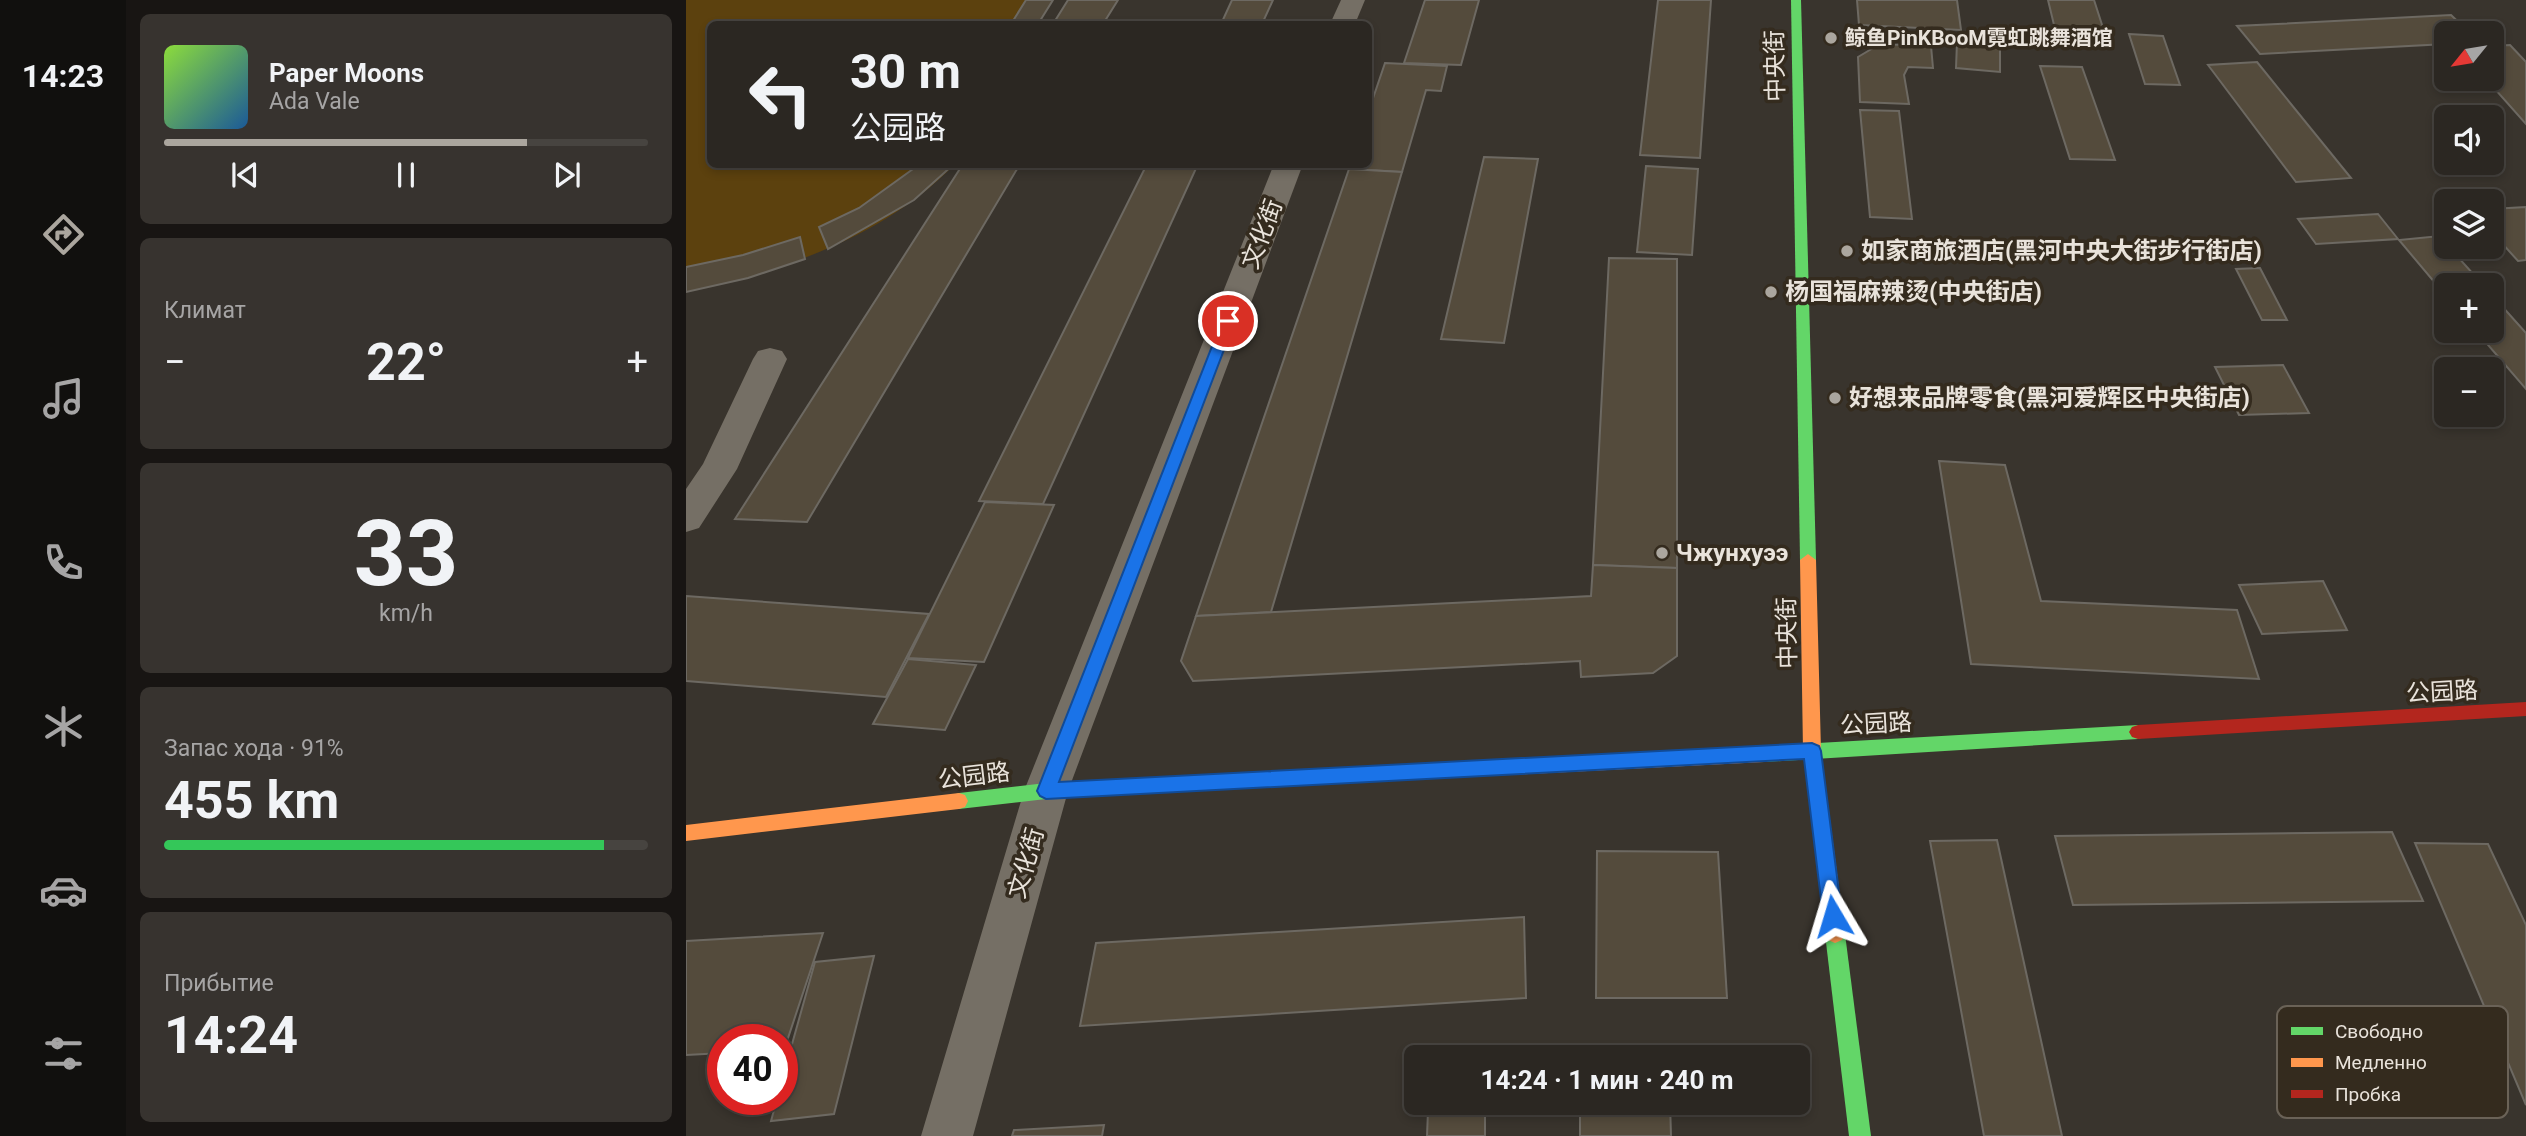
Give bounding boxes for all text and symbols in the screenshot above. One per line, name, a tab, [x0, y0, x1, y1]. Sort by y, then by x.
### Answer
north arrow	[2434, 21, 2504, 91]
map controls	[2434, 21, 2504, 427]
place label: 鲸鱼PinKBooM霓虹跳舞酒馆	[1845, 26, 2113, 50]
street label: 中央街	[1760, 30, 1790, 102]
marker: 鲸鱼PinKBooM霓虹跳舞酒馆	[1823, 30, 1839, 46]
text: 30 m	[850, 43, 961, 100]
icon: left	[735, 49, 826, 140]
text: 14:23	[22, 57, 104, 95]
text: Paper Moons	[269, 58, 424, 88]
text: Ada Vale	[269, 88, 360, 115]
button: sound	[2434, 105, 2504, 175]
text: 公园路	[850, 109, 946, 147]
icon: previous	[226, 156, 264, 194]
icon: pause	[387, 156, 425, 194]
icon: next	[548, 156, 586, 194]
button: layers	[2434, 189, 2504, 259]
street label: 文化街	[1236, 195, 1288, 273]
icon: directions	[39, 210, 88, 259]
place label: 如家商旅酒店(黑河中央大街步行街店)	[1861, 237, 2262, 265]
marker: 如家商旅酒店(黑河中央大街步行街店)	[1839, 243, 1855, 259]
button: +	[2434, 273, 2504, 343]
place label: 杨国福麻辣烫(中央街店)	[1785, 278, 2042, 306]
marker: 杨国福麻辣烫(中央街店)	[1763, 284, 1779, 300]
pin	[1198, 291, 1258, 351]
text: Климат	[164, 297, 246, 324]
icon: arrive	[1209, 302, 1247, 340]
text: 22°	[366, 332, 446, 393]
text: −	[164, 340, 186, 384]
text: +	[626, 340, 648, 384]
button: −	[2434, 357, 2504, 427]
icon: music	[39, 374, 88, 423]
place label: 好想来品牌零食(黑河爱辉区中央街店)	[1849, 384, 2250, 412]
marker: 好想来品牌零食(黑河爱辉区中央街店)	[1827, 390, 1843, 406]
text: 33	[354, 501, 458, 607]
icon: phone	[39, 538, 88, 587]
place label: Чжунхуээ	[1676, 539, 1788, 567]
marker: Чжунхуээ	[1654, 545, 1670, 561]
street label: 中央街	[1772, 597, 1802, 669]
text: km/h	[379, 600, 433, 627]
street label: 公园路	[2405, 676, 2479, 708]
icon: climate	[39, 702, 88, 751]
street label: 公园路	[1839, 708, 1913, 740]
text: Запас хода · 91%	[164, 735, 344, 762]
street label: 公园路	[937, 758, 1011, 794]
text: 455 km	[164, 770, 339, 831]
street label: 文化街	[1003, 825, 1049, 901]
icon: car	[39, 866, 88, 915]
position arrow	[1796, 879, 1870, 953]
text: Прибытие	[164, 970, 274, 997]
text: 14:24	[164, 1005, 298, 1066]
legend	[2277, 1006, 2508, 1118]
text: Свободно	[2335, 1020, 2423, 1043]
speed limit sign: 40	[707, 1024, 798, 1115]
icon: filters	[39, 1029, 88, 1078]
text: Медленно	[2335, 1051, 2427, 1074]
text: 14:24 · 1 мин · 240 m	[1481, 1065, 1733, 1095]
text: Пробка	[2335, 1083, 2401, 1106]

